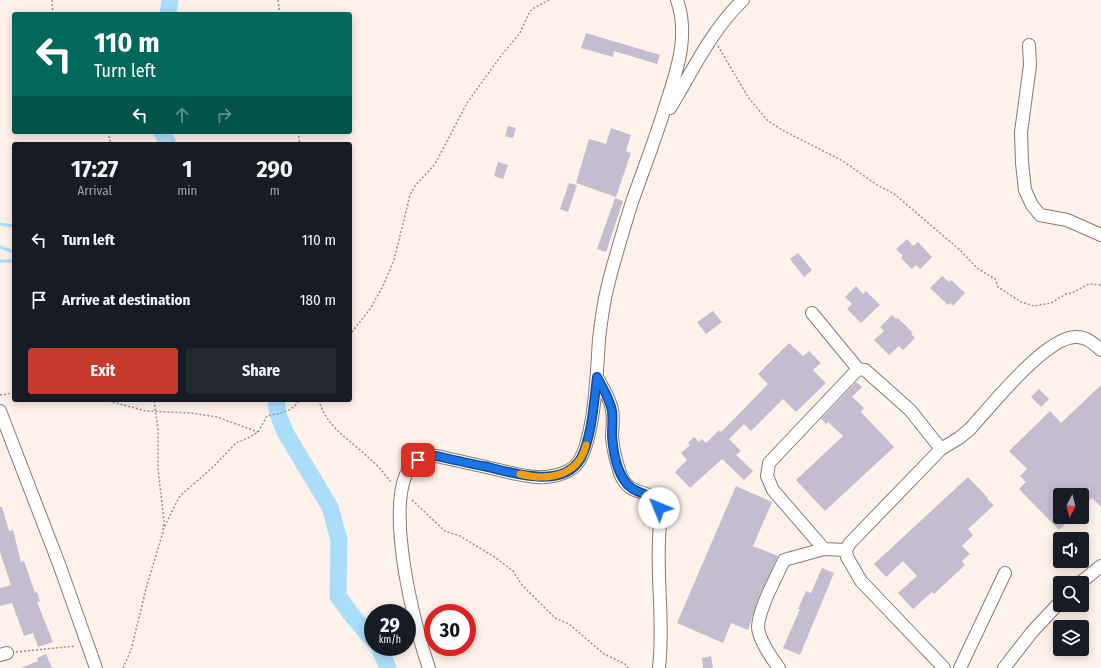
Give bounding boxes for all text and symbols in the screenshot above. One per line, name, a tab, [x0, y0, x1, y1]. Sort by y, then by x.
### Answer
text: 110 m	[94, 26, 160, 59]
icon: left	[28, 28, 80, 80]
text: Turn left	[94, 60, 156, 82]
icon: left	[129, 104, 151, 126]
icon: ahead	[171, 104, 193, 126]
icon: right	[213, 104, 235, 126]
text: 17:27	[71, 155, 118, 183]
text: 1	[182, 155, 192, 183]
text: 290	[256, 155, 293, 183]
text: Arrival	[77, 183, 112, 198]
text: min	[177, 183, 197, 198]
text: m	[270, 183, 280, 198]
icon: left	[28, 229, 50, 251]
text: Turn left	[62, 231, 115, 249]
text: 110 m	[302, 231, 336, 249]
icon: arrive	[28, 289, 50, 311]
text: Arrive at destination	[62, 291, 190, 309]
text: 180 m	[300, 291, 336, 309]
button: Exit	[28, 348, 178, 394]
button: Share	[186, 348, 336, 394]
pin	[401, 443, 435, 477]
icon: arrive	[407, 449, 429, 471]
position arrow	[638, 487, 680, 529]
north arrow	[1053, 488, 1089, 524]
map controls	[1053, 488, 1089, 656]
button: sound	[1053, 532, 1089, 568]
button: search	[1053, 576, 1089, 612]
speed limit sign: 30	[424, 604, 476, 656]
text: 29	[380, 613, 400, 637]
button: layers	[1053, 620, 1089, 656]
text: km/h	[379, 634, 401, 646]

